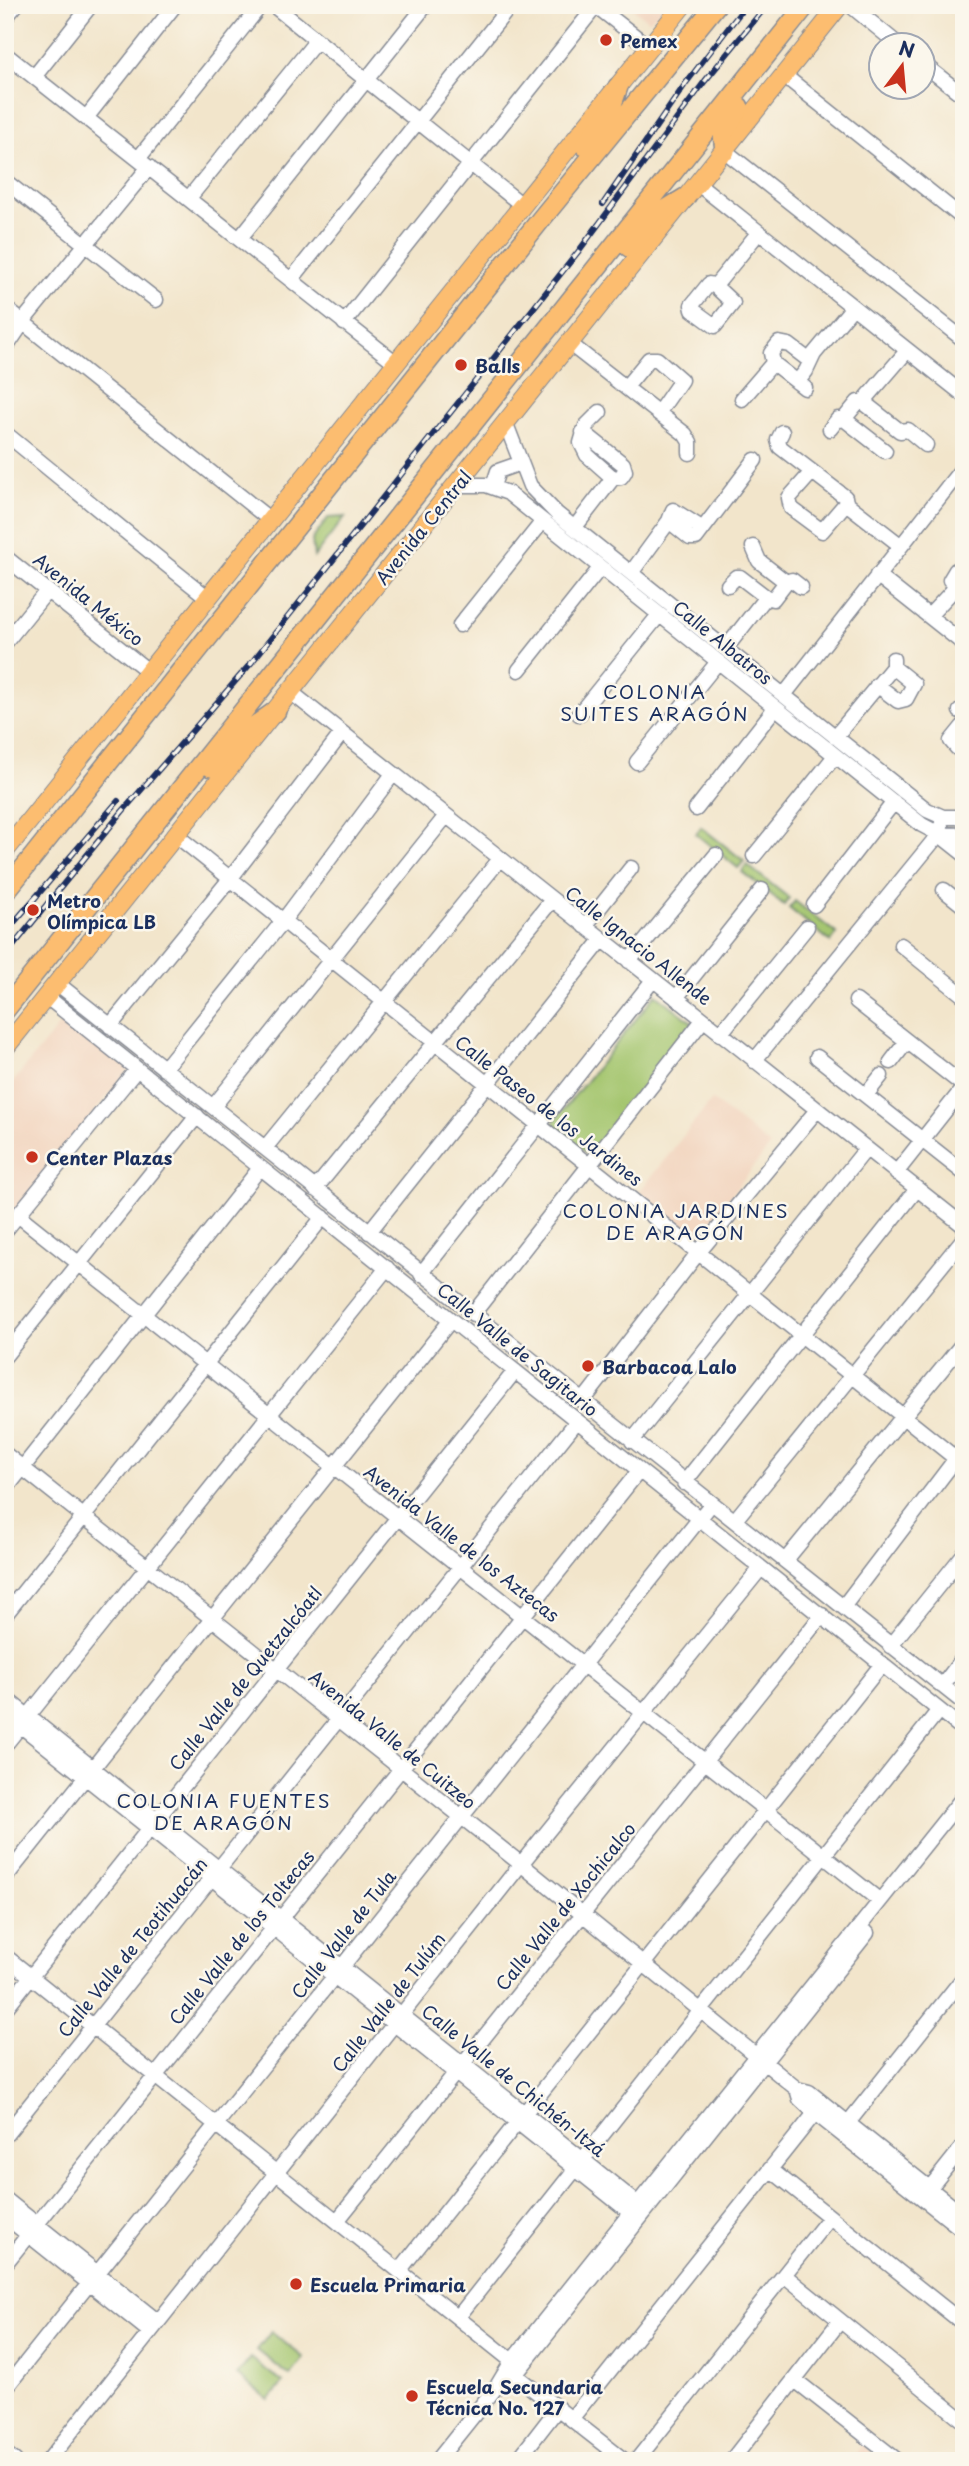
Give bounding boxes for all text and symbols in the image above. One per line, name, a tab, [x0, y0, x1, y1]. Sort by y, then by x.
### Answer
place label: Pemex	[620, 27, 677, 54]
marker: Pemex	[598, 32, 614, 48]
north arrow	[867, 32, 937, 102]
text: N	[896, 33, 918, 64]
place label: Balls	[475, 352, 520, 379]
marker: Balls	[453, 357, 469, 373]
street label: Avenida Central	[368, 464, 478, 590]
street label: Avenida México	[28, 546, 150, 652]
street label: Calle Albatros	[667, 593, 779, 691]
district label: COLONIA SUITES ARAGÓN	[560, 677, 750, 727]
street label: Calle Ignacio Allende	[560, 879, 718, 1011]
place label: Metro Olímpica LB	[47, 887, 156, 935]
marker: Metro Olímpica LB	[25, 902, 41, 918]
street label: Calle Paseo de los Jardines	[449, 1028, 649, 1192]
place label: Center Plazas	[46, 1144, 173, 1171]
marker: Center Plazas	[24, 1149, 40, 1165]
district label: COLONIA JARDINES DE ARAGÓN	[562, 1196, 790, 1246]
street label: Calle Valle de Sagitario	[432, 1276, 604, 1422]
place label: Barbacoa Lalo	[602, 1353, 737, 1380]
marker: Barbacoa Lalo	[580, 1358, 596, 1374]
street label: Avenida Valle de los Aztecas	[359, 1458, 565, 1628]
street label: Calle Valle de Quetzalcóatl	[162, 1580, 328, 1776]
street label: Avenida Valle de Cuitzeo	[304, 1663, 482, 1815]
district label: COLONIA FUENTES DE ARAGÓN	[116, 1786, 332, 1836]
street label: Calle Valle de Xochicalco	[489, 1816, 641, 1996]
street label: Calle Valle de los Toltecas	[162, 1844, 320, 2030]
street label: Calle Valle de Teotihuacán	[51, 1851, 213, 2043]
street label: Calle Valle de Tula	[284, 1863, 402, 2004]
street label: Calle Valle de Tulúm	[325, 1926, 451, 2078]
street label: Calle Valle de Chichén-Itzá	[416, 1997, 612, 2163]
place label: Escuela Primaria	[310, 2271, 466, 2298]
marker: Escuela Primaria	[288, 2276, 304, 2292]
place label: Escuela Secundaria Técnica No. 127	[426, 2373, 603, 2421]
marker: Escuela Secundaria Técnica No. 127	[404, 2388, 420, 2404]

